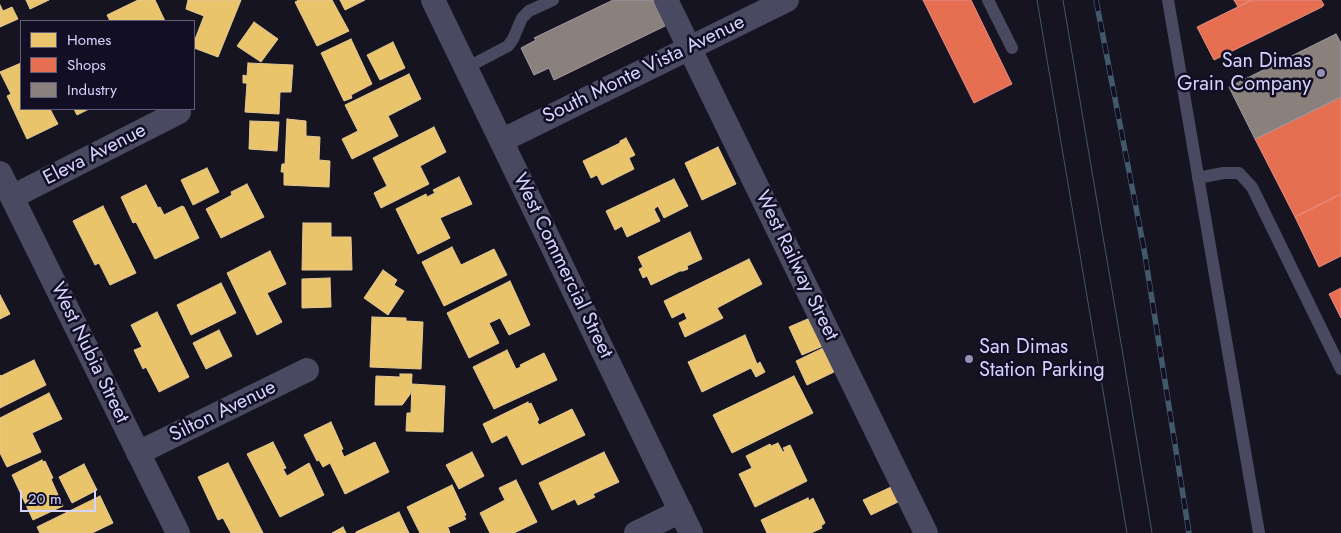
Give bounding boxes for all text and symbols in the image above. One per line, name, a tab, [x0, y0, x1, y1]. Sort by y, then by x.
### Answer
street label: South Monte Vista Avenue	[539, 11, 749, 129]
legend	[20, 20, 195, 110]
text: Homes	[67, 29, 111, 51]
place label: San Dimas Grain Company	[1177, 50, 1311, 97]
text: Shops	[67, 54, 106, 76]
marker: San Dimas Grain Company	[1315, 67, 1327, 79]
text: Industry	[67, 79, 117, 101]
street label: Eleva Avenue	[40, 119, 150, 191]
street label: West Commercial Street	[507, 170, 617, 362]
street label: West Railway Street	[749, 187, 843, 345]
street label: West Nubia Street	[45, 279, 133, 427]
place label: San Dimas Station Parking	[979, 336, 1105, 383]
marker: San Dimas Station Parking	[963, 353, 975, 365]
street label: Silton Avenue	[166, 376, 280, 448]
scale bar	[22, 480, 99, 512]
text: 20 m	[28, 488, 62, 510]

